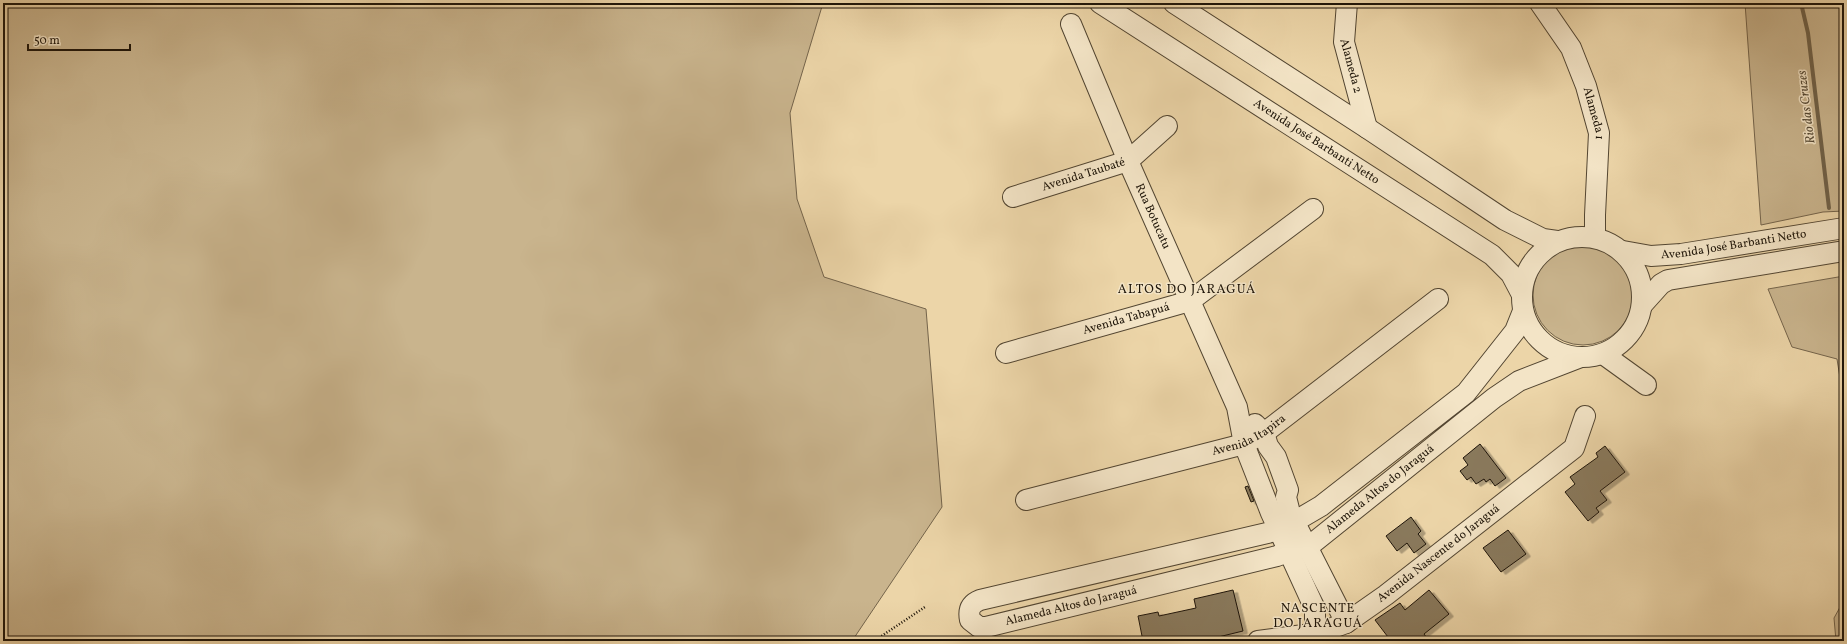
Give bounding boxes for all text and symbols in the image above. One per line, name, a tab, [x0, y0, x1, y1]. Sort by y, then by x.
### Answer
scale bar	[28, 26, 130, 52]
text: 50 m	[34, 33, 60, 49]
street label: Alameda 2	[1335, 37, 1365, 95]
water label: Rio das Cruzes	[1794, 69, 1820, 145]
street label: Alameda 1	[1579, 85, 1607, 140]
street label: Avenida José Barbanti Netto	[1250, 96, 1382, 188]
street label: Avenida Taubaté	[1040, 154, 1128, 195]
street label: Rua Botucatu	[1131, 181, 1174, 252]
street label: Avenida José Barbanti Netto	[1661, 226, 1808, 263]
district label: ALTOS DO JARAGUÁ	[1118, 281, 1256, 299]
street label: Avenida Tabapuá	[1081, 299, 1172, 339]
street label: Avenida Itapira	[1210, 411, 1289, 460]
street label: Alameda Altos do Jaraguá	[1322, 441, 1438, 538]
street label: Avenida Nascente do Jaraguá	[1374, 501, 1503, 607]
street label: Alameda Altos do Jaraguá	[1004, 582, 1139, 630]
district label: NASCENTE DO JARAGUÁ	[1273, 600, 1363, 633]

